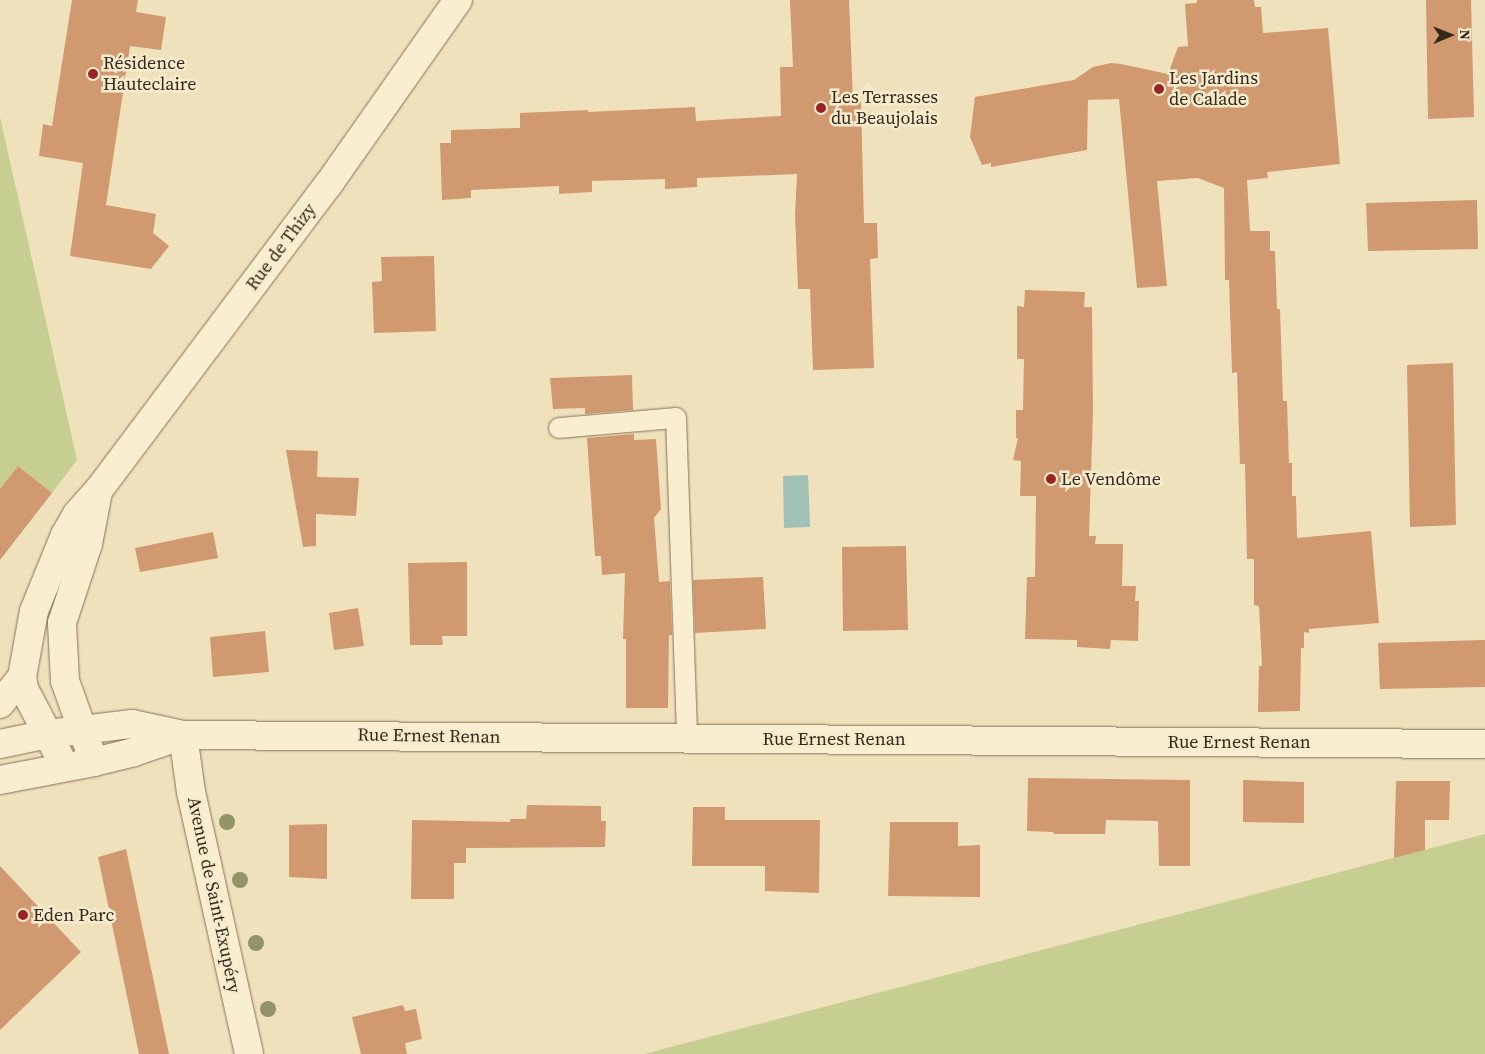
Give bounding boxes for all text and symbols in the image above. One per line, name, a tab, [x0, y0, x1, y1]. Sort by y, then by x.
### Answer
north arrow	[1425, 10, 1475, 60]
text: N	[1455, 29, 1475, 40]
place label: Résidence Hauteclaire	[103, 53, 196, 96]
marker: Résidence Hauteclaire	[87, 68, 99, 80]
place label: Les Jardins de Calade	[1169, 68, 1258, 110]
marker: Les Jardins de Calade	[1153, 83, 1165, 95]
place label: Les Terrasses du Beaujolais	[831, 87, 939, 130]
marker: Les Terrasses du Beaujolais	[815, 102, 827, 114]
street label: Rue de Thizy	[241, 199, 321, 295]
place label: Le Vendôme	[1061, 468, 1162, 490]
marker: Le Vendôme	[1045, 473, 1057, 485]
street label: Rue Ernest Renan	[357, 724, 501, 748]
street label: Rue Ernest Renan	[762, 728, 906, 750]
street label: Rue Ernest Renan	[1167, 731, 1311, 753]
street label: Avenue de Saint-Exupéry	[183, 795, 245, 995]
place label: Eden Parc	[33, 904, 114, 926]
marker: Eden Parc	[17, 909, 29, 921]

